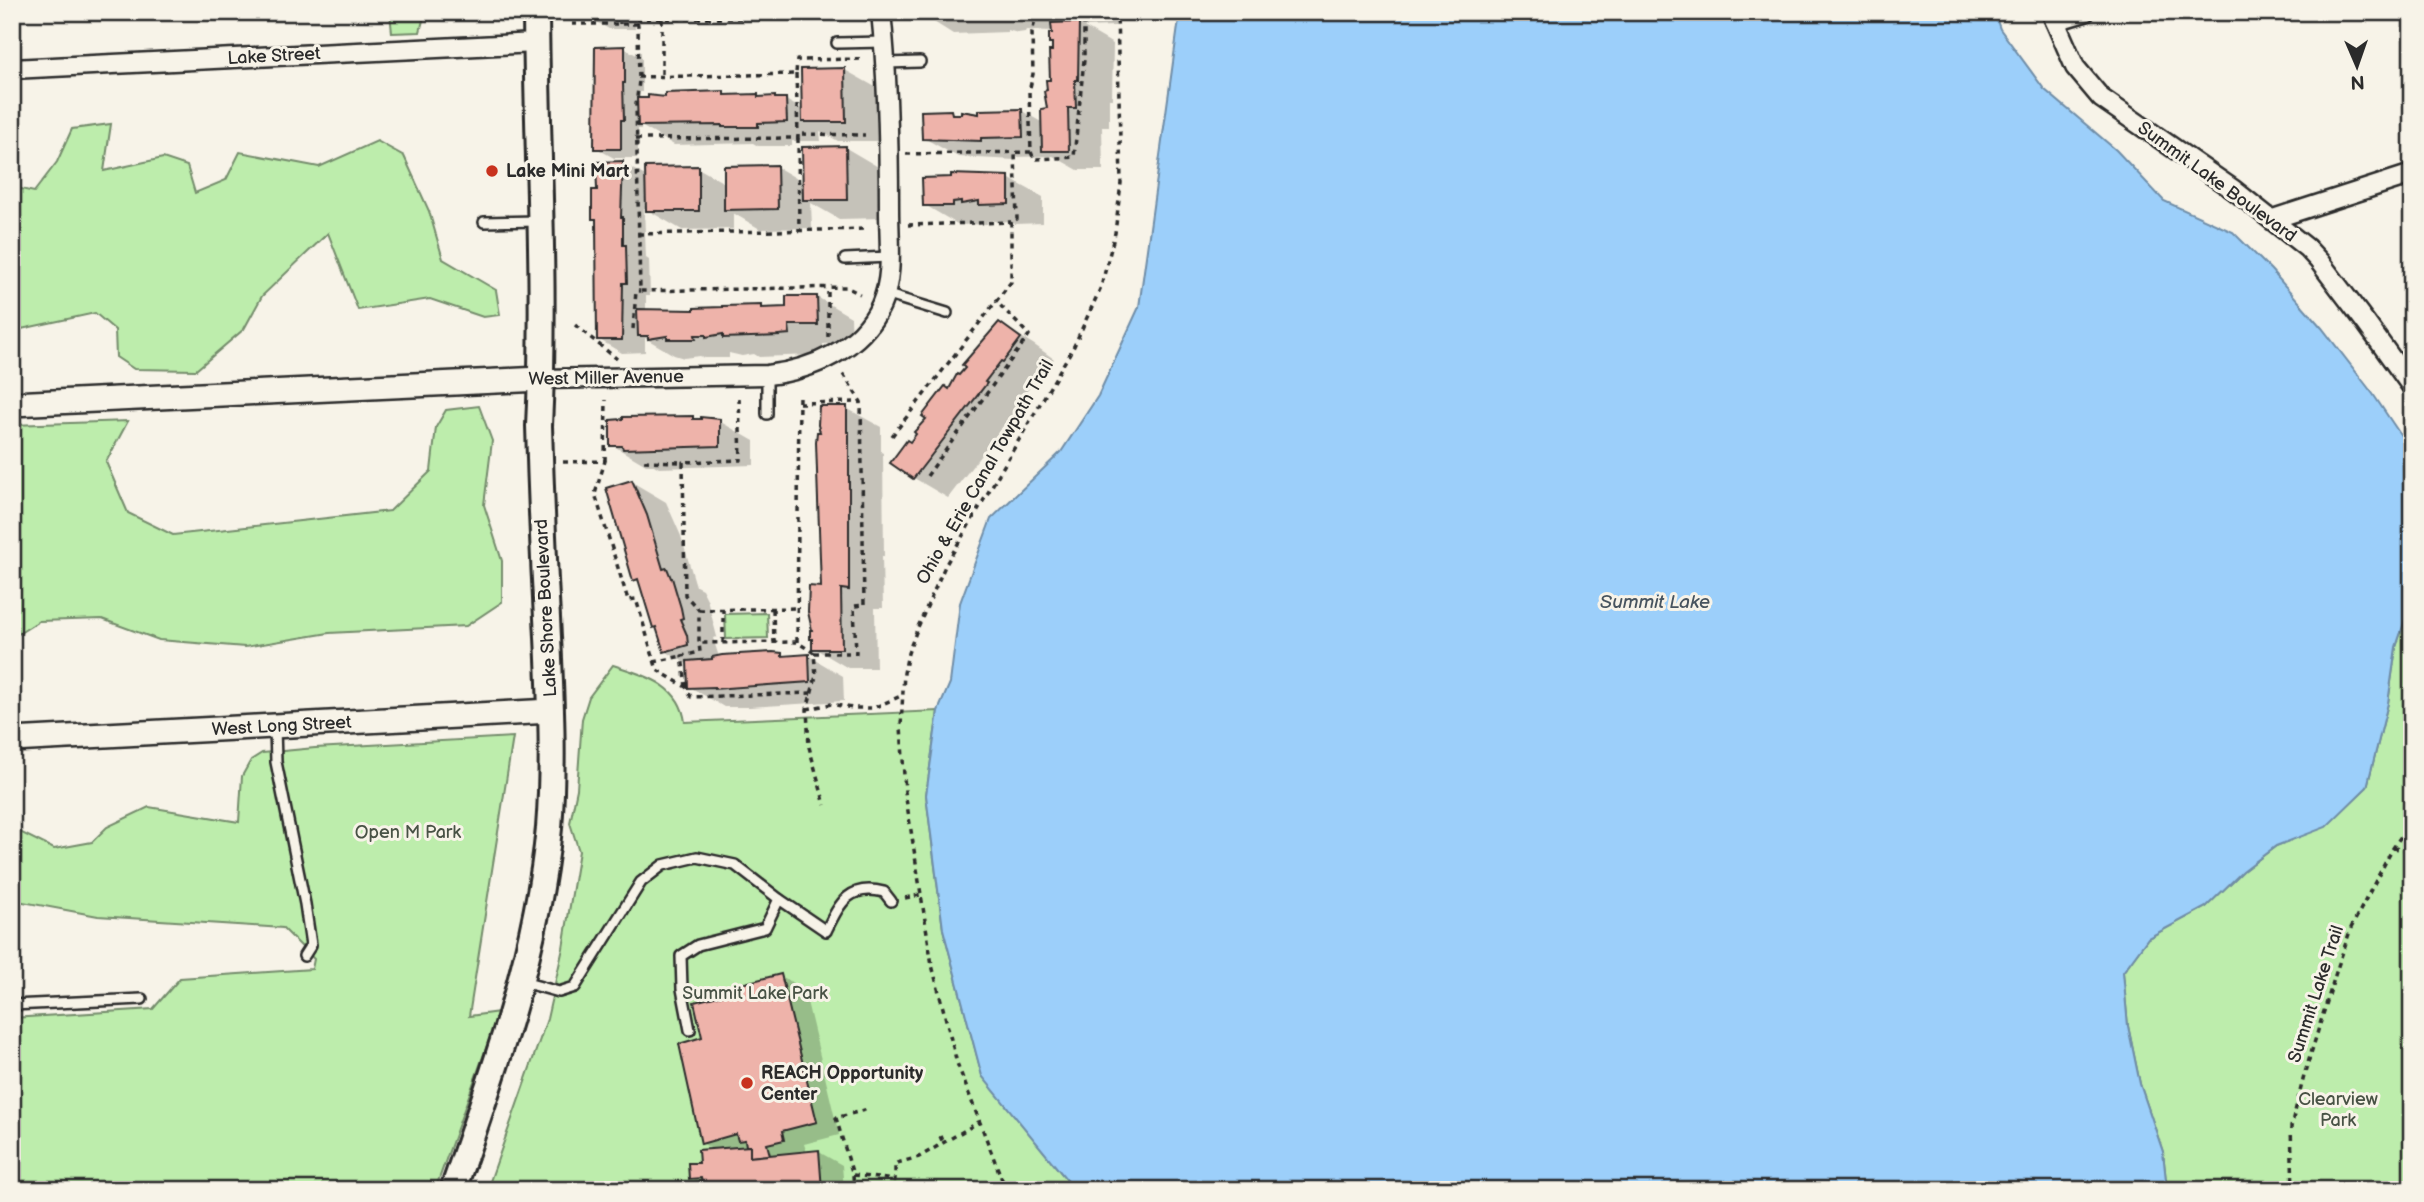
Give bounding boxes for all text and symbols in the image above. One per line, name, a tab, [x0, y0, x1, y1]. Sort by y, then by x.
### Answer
north arrow	[2322, 32, 2392, 102]
street label: Lake Street	[227, 43, 322, 69]
text: N	[2350, 70, 2365, 93]
street label: Summit Lake Boulevard	[2133, 117, 2301, 247]
place label: Lake Mini Mart	[506, 161, 629, 182]
marker: Lake Mini Mart	[484, 163, 500, 179]
street label: Ohio & Erie Canal Towpath Trail	[912, 356, 1058, 588]
street label: West Miller Avenue	[528, 366, 684, 390]
street label: Lake Shore Boulevard	[531, 518, 561, 698]
water label: Summit Lake	[1600, 591, 1710, 614]
street label: West Long Street	[211, 711, 353, 740]
park label: Open M Park	[355, 822, 461, 843]
street label: Summit Lake Trail	[2284, 923, 2348, 1065]
park label: Summit Lake Park	[682, 983, 828, 1004]
place label: REACH Opportunity Center	[761, 1063, 924, 1105]
marker: REACH Opportunity Center	[739, 1075, 755, 1091]
park label: Clearview Park	[2298, 1089, 2378, 1131]

